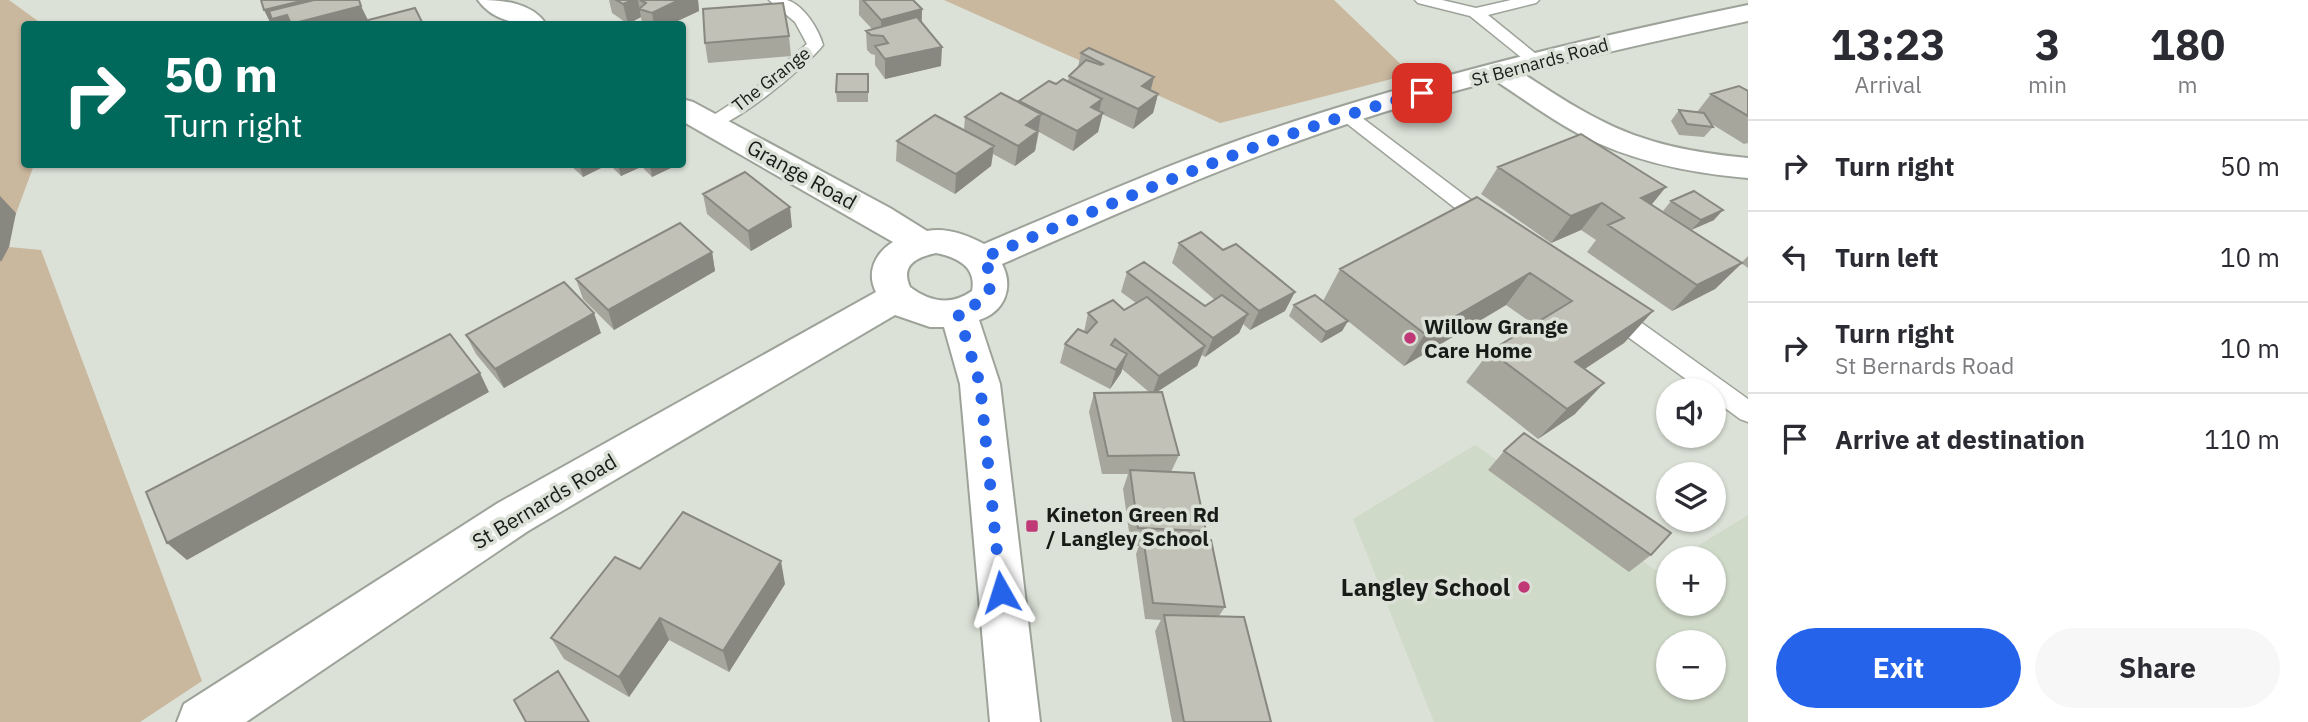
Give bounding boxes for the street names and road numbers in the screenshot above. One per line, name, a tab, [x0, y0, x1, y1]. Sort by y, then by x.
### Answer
street label: St Bernards Road	[1469, 33, 1611, 91]
street label: The Grange	[727, 41, 815, 117]
street label: Grange Road	[742, 132, 862, 216]
street label: St Bernards Road	[467, 447, 621, 555]

